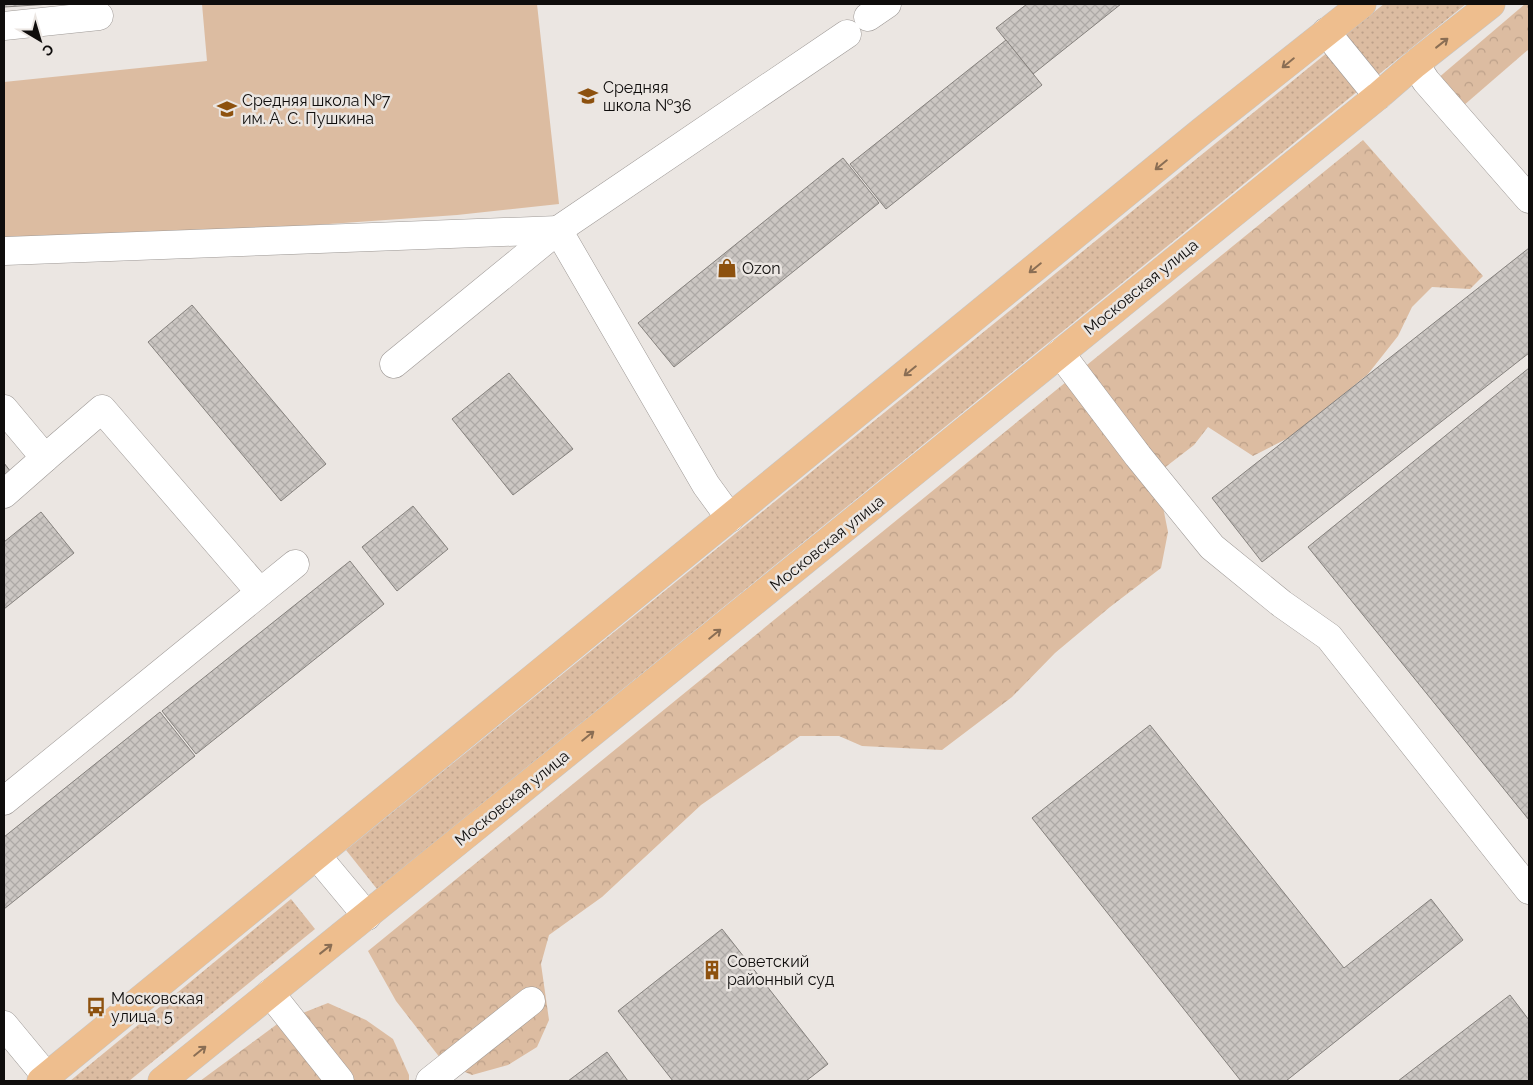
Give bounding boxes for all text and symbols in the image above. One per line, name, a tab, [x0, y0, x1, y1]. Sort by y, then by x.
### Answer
north arrow	[15, 15, 65, 65]
one-way arrow	[1435, 37, 1448, 48]
text: С	[39, 41, 57, 60]
one-way arrow	[1281, 57, 1294, 68]
place label: Средняя школа №36	[603, 78, 692, 115]
school or university icon: Средняя школа №36	[577, 85, 599, 107]
place label: Средняя школа №7 им. А. С. Пушкина	[242, 91, 391, 128]
school or university icon: Средняя школа №7 им. А. С. Пушкина	[216, 98, 238, 120]
one-way arrow	[1155, 159, 1168, 170]
street label: Московская улица	[1080, 235, 1202, 339]
shop icon: Ozon	[716, 257, 738, 279]
place label: Ozon	[742, 259, 781, 278]
one-way arrow	[1029, 262, 1042, 273]
one-way arrow	[904, 365, 917, 376]
street label: Московская улица	[766, 491, 888, 595]
one-way arrow	[708, 628, 721, 639]
one-way arrow	[582, 731, 595, 742]
street label: Московская улица	[451, 746, 573, 850]
one-way arrow	[319, 944, 333, 954]
place label: Советский районный суд	[727, 952, 834, 989]
building icon: Советский районный суд	[701, 959, 723, 981]
place label: Московская улица, 5	[111, 989, 203, 1026]
bus stop icon: Московская улица, 5	[85, 996, 107, 1018]
one-way arrow	[193, 1045, 206, 1056]

